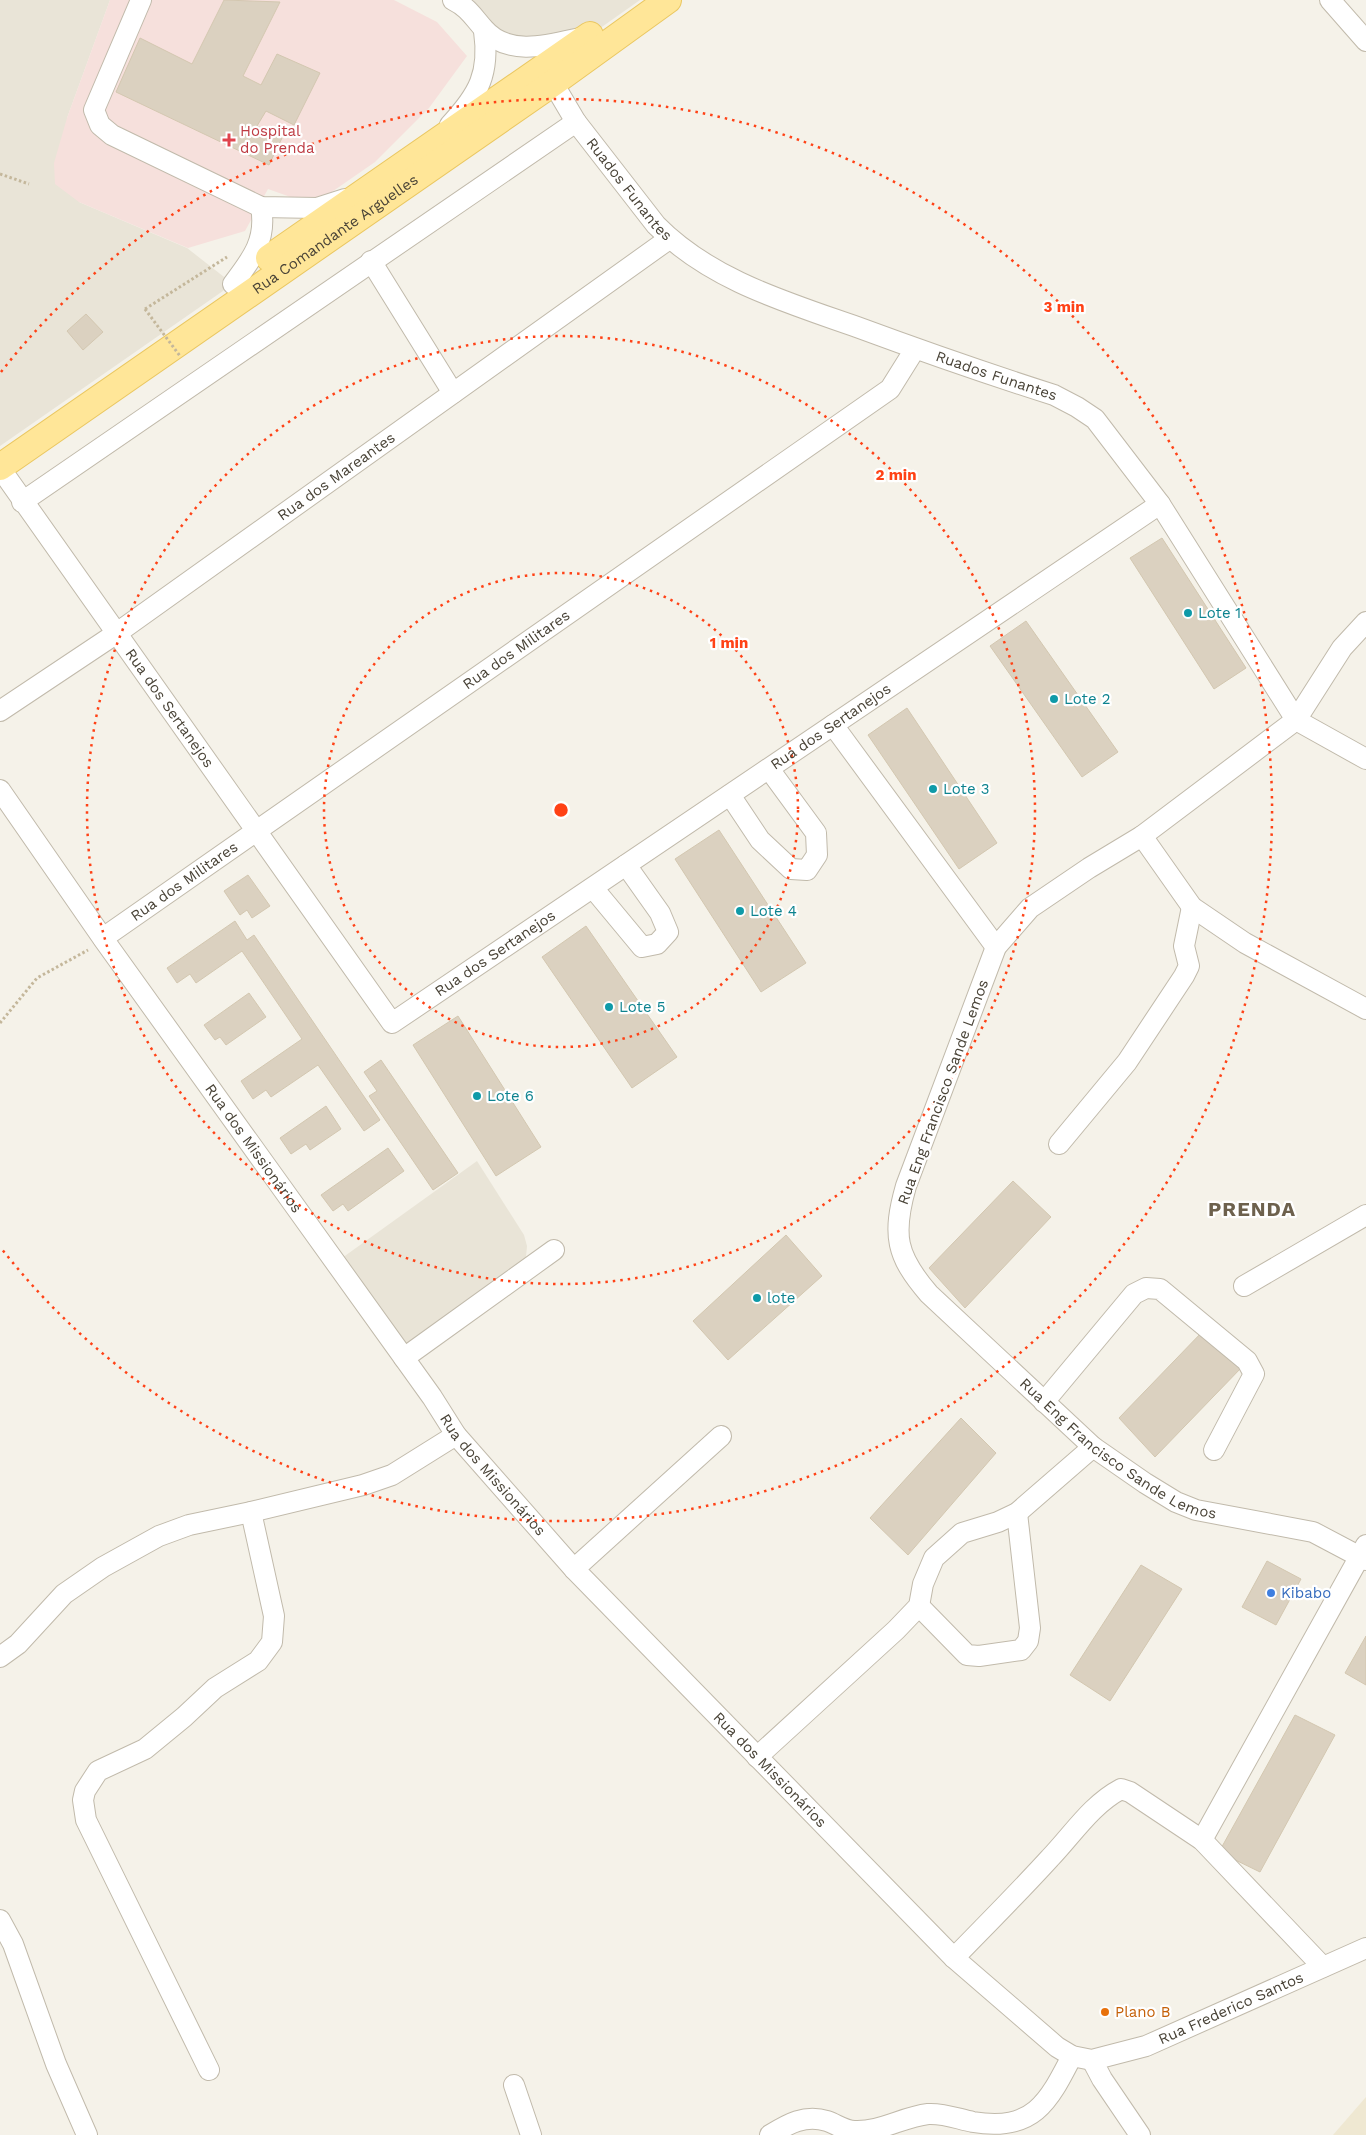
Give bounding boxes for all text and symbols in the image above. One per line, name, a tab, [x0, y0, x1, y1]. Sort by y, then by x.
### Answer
place label: Hospital do Prenda	[240, 122, 315, 157]
marker: Hospital do Prenda	[222, 133, 236, 147]
street label: Ruados Funantes	[583, 134, 676, 245]
street label: Rua Comandante Arguelles	[249, 170, 422, 298]
text: 3 min	[1044, 298, 1084, 316]
street label: Ruados Funantes	[933, 347, 1059, 404]
street label: Rua dos Mareantes	[274, 428, 399, 525]
text: 2 min	[875, 466, 917, 484]
place label: Lote 1	[1198, 604, 1241, 622]
street label: Rua dos Militares	[459, 606, 573, 693]
marker: Lote 1	[1182, 607, 1194, 619]
text: 1 min	[710, 634, 748, 652]
street label: Rua dos Sertanejos	[121, 645, 218, 771]
street label: Rua dos Sertanejos	[767, 679, 894, 774]
place label: Lote 2	[1064, 690, 1110, 708]
marker: Lote 2	[1048, 693, 1060, 705]
place label: Lote 3	[943, 780, 989, 798]
marker: Lote 3	[927, 783, 939, 795]
centre of rings	[552, 801, 570, 819]
street label: Rua dos Militares	[127, 838, 241, 925]
place label: Lote 4	[750, 902, 797, 920]
marker: Lote 4	[734, 905, 746, 917]
street label: Rua dos Sertanejos	[432, 906, 559, 1000]
street label: Rua Eng Francisco Sande Lemos	[894, 977, 992, 1207]
place label: Lote 5	[619, 998, 665, 1016]
marker: Lote 5	[603, 1001, 615, 1013]
street label: Rua dos Missionários	[201, 1080, 306, 1216]
place label: Lote 6	[487, 1087, 534, 1105]
marker: Lote 6	[471, 1090, 483, 1102]
district label: PRENDA	[1208, 1197, 1296, 1221]
place label: lote	[767, 1289, 795, 1307]
marker: lote	[751, 1292, 763, 1304]
street label: Rua Eng Francisco Sande Lemos	[1016, 1374, 1218, 1523]
street label: Rua dos Missionários	[436, 1411, 549, 1539]
place label: Kibabo	[1281, 1584, 1331, 1602]
marker: Kibabo	[1265, 1587, 1277, 1599]
street label: Rua dos Missionários	[710, 1708, 830, 1831]
street label: Rua Frederico Santos	[1156, 1968, 1306, 2048]
place label: Plano B	[1115, 2003, 1170, 2021]
marker: Plano B	[1099, 2006, 1111, 2018]

